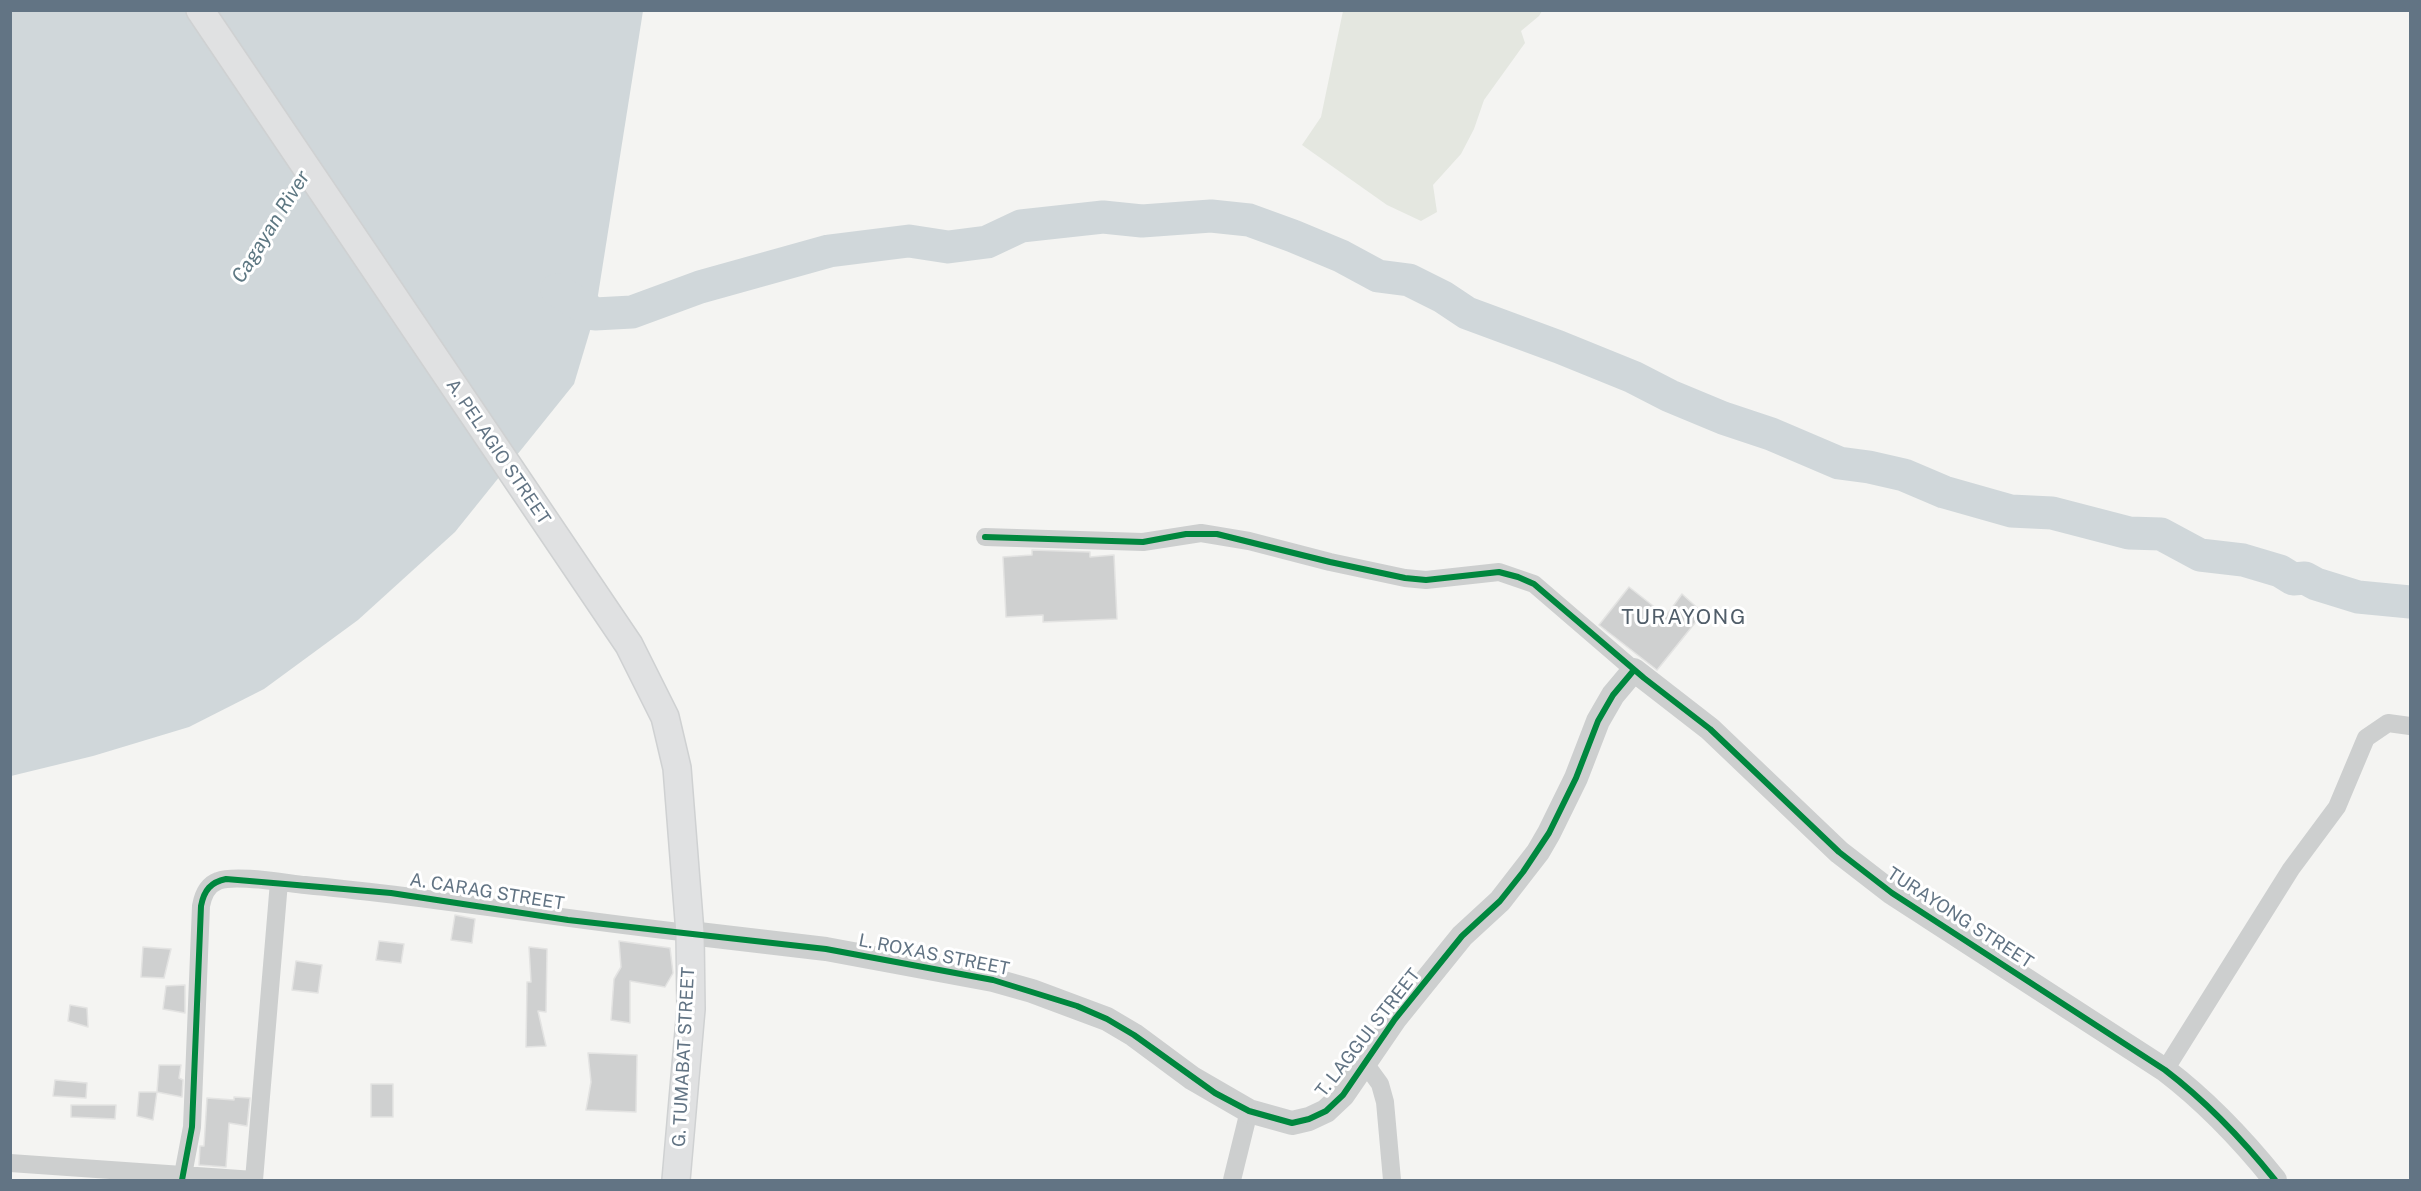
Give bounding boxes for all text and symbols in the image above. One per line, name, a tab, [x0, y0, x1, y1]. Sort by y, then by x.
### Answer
water label: Cagayan River	[227, 166, 315, 288]
street label: A. PELAGIO STREET	[441, 375, 555, 529]
district label: TURAYONG	[1621, 605, 1747, 631]
street label: TURAYONG STREET	[1883, 863, 2037, 973]
street label: A. CARAG STREET	[408, 869, 566, 915]
street label: L. ROXAS STREET	[857, 930, 1011, 980]
street label: T. LAGGUI STREET	[1311, 964, 1425, 1102]
street label: G. TUMABAT STREET	[669, 967, 699, 1147]

